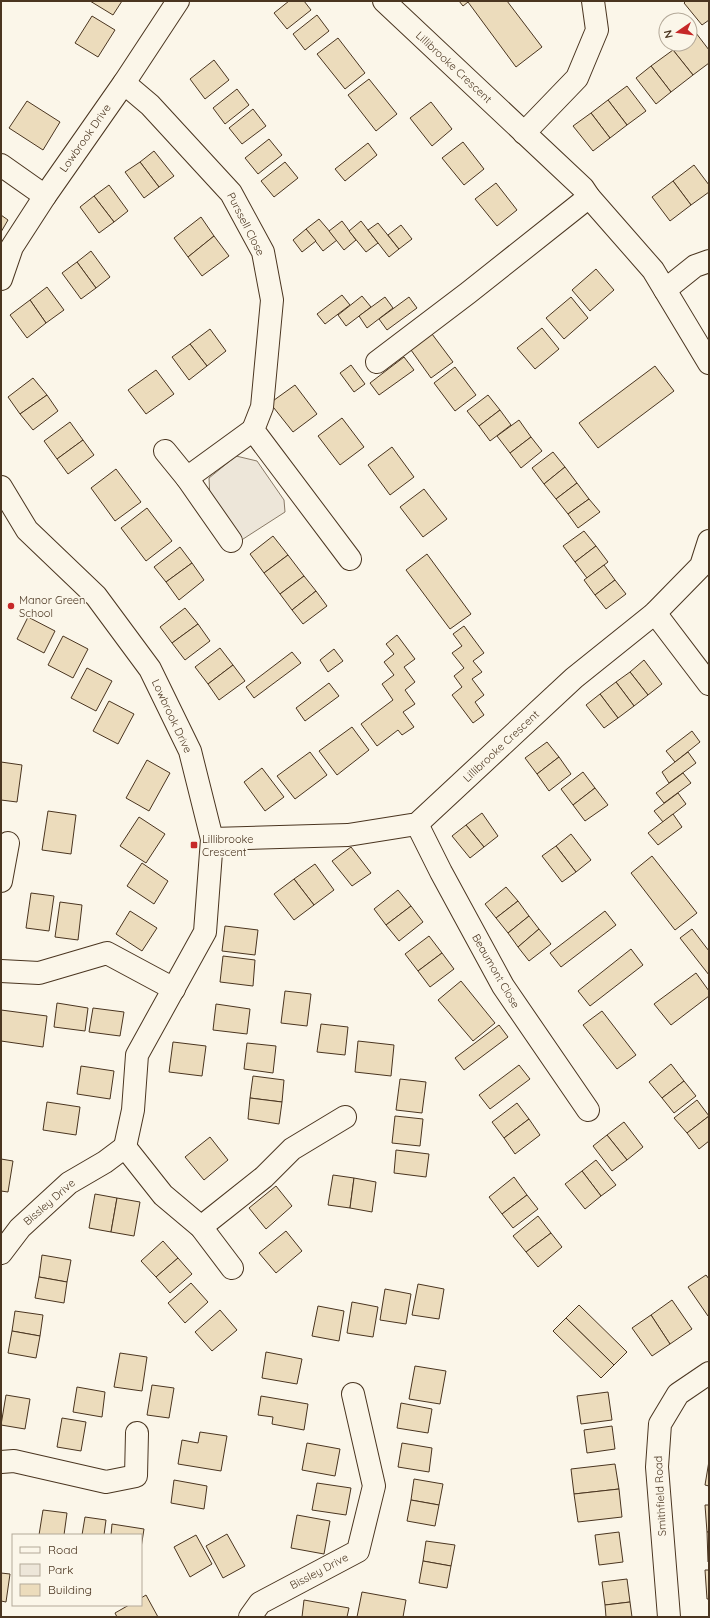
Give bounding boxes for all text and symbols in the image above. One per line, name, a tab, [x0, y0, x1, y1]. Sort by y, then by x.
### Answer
north arrow	[658, 12, 698, 52]
street label: Lillibrooke Crescent	[413, 28, 495, 106]
text: N	[661, 29, 676, 40]
street label: Lowbrook Drive	[56, 101, 114, 175]
street label: Purssell Close	[224, 190, 268, 258]
place label: Manor Green School	[19, 593, 85, 620]
marker: Manor Green School	[6, 601, 16, 611]
street label: Lowbrook Drive	[149, 677, 195, 755]
street label: Lillibrooke Crescent	[460, 707, 542, 785]
place label: Lillibrooke Crescent	[202, 832, 253, 859]
marker: Lillibrooke Crescent	[189, 840, 199, 850]
street label: Beaumont Close	[469, 931, 523, 1011]
street label: Bissley Drive	[20, 1176, 78, 1228]
street label: Smithfield Road	[651, 1455, 669, 1537]
legend	[12, 1534, 142, 1606]
text: Road	[48, 1542, 78, 1557]
street label: Bissley Drive	[287, 1550, 351, 1592]
text: Park	[48, 1562, 73, 1577]
text: Building	[48, 1582, 92, 1597]

